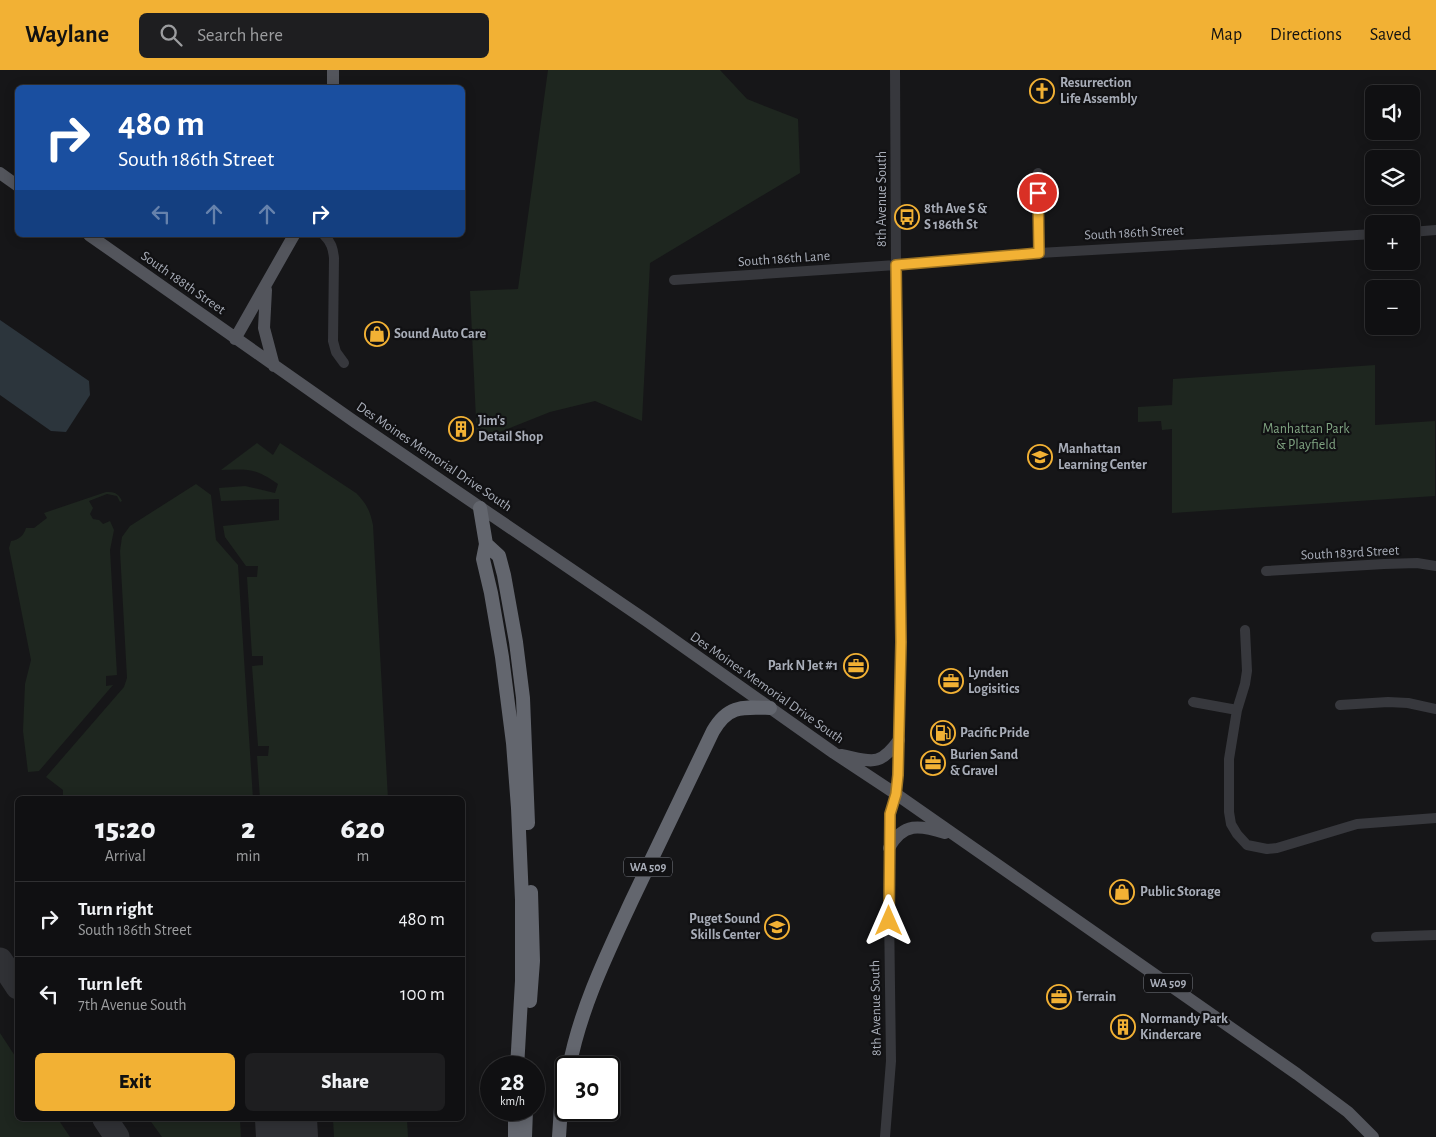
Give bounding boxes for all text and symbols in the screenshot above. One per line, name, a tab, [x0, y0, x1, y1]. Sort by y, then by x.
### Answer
search box	[139, 13, 489, 58]
icon: search	[157, 21, 185, 49]
text: Waylane	[25, 23, 109, 47]
text: Search here	[197, 26, 283, 45]
text: Map	[1211, 26, 1242, 44]
text: Directions	[1270, 26, 1342, 44]
text: Saved	[1370, 26, 1411, 44]
place label: Resurrection Life Assembly	[1060, 76, 1138, 106]
church icon: Resurrection Life Assembly	[1029, 78, 1055, 104]
map controls	[1365, 85, 1420, 335]
button: sound	[1365, 85, 1420, 140]
icon: right	[35, 105, 100, 170]
text: 480 m	[118, 107, 205, 142]
text: South 186th Street	[118, 148, 274, 170]
button: layers	[1365, 150, 1420, 205]
street label: 8th Avenue South	[875, 151, 889, 247]
pin	[1017, 172, 1059, 214]
icon: arrive	[1024, 179, 1052, 207]
icon: left	[147, 200, 175, 228]
icon: ahead	[200, 200, 228, 228]
icon: ahead	[253, 200, 281, 228]
icon: right	[306, 200, 334, 228]
place label: 8th Ave S & S 186th St	[924, 202, 987, 232]
bus stop icon: 8th Ave S & S 186th St	[894, 204, 920, 230]
button: +	[1365, 215, 1420, 270]
street label: South 186th Street	[1084, 223, 1185, 243]
street label: South 188th Street	[138, 249, 228, 318]
street label: South 186th Lane	[737, 249, 831, 269]
button: −	[1365, 280, 1420, 335]
shop icon: Sound Auto Care	[364, 321, 390, 347]
place label: Sound Auto Care	[394, 327, 487, 341]
street label: Des Moines Memorial Drive South	[354, 400, 514, 514]
place label: Jim's Detail Shop	[478, 414, 543, 444]
building icon: Jim's Detail Shop	[448, 416, 474, 442]
park label: Manhattan Park & Playfield	[1262, 422, 1350, 452]
place label: Manhattan Learning Center	[1058, 442, 1147, 472]
school or university icon: Manhattan Learning Center	[1027, 444, 1053, 470]
street label: South 183rd Street	[1300, 543, 1400, 563]
street label: Des Moines Memorial Drive South	[688, 629, 846, 747]
office icon: Park N Jet #1	[843, 653, 869, 679]
place label: Park N Jet #1	[768, 659, 838, 673]
place label: Lynden Logisitics	[968, 666, 1020, 696]
office icon: Lynden Logisitics	[938, 668, 964, 694]
fuel station icon: Pacific Pride	[930, 720, 956, 746]
place label: Pacific Pride	[960, 726, 1030, 740]
place label: Burien Sand & Gravel	[950, 748, 1019, 778]
office icon: Burien Sand & Gravel	[920, 750, 946, 776]
text: 15:20	[95, 814, 156, 844]
text: 2	[241, 814, 255, 844]
text: 620	[341, 814, 385, 844]
text: Arrival	[105, 848, 146, 864]
text: min	[236, 848, 261, 864]
text: m	[356, 848, 369, 864]
road number: WA 509	[624, 858, 672, 876]
shop icon: Public Storage	[1109, 879, 1135, 905]
place label: Public Storage	[1140, 885, 1221, 899]
position arrow	[862, 894, 914, 946]
text: Turn right	[78, 900, 153, 919]
icon: right	[35, 905, 63, 933]
text: 480 m	[398, 910, 445, 929]
place label: Puget Sound Skills Center	[689, 912, 761, 942]
school or university icon: Puget Sound Skills Center	[764, 914, 790, 940]
text: South 186th Street	[78, 922, 192, 938]
street label: 8th Avenue South	[868, 960, 884, 1056]
road number: WA 509	[1144, 974, 1192, 992]
text: Turn left	[78, 975, 142, 994]
icon: left	[35, 980, 63, 1008]
office icon: Terrain	[1046, 984, 1072, 1010]
text: 100 m	[400, 985, 445, 1004]
place label: Terrain	[1076, 990, 1116, 1004]
text: 7th Avenue South	[78, 997, 187, 1013]
place label: Normandy Park Kindercare	[1140, 1012, 1228, 1042]
building icon: Normandy Park Kindercare	[1110, 1014, 1136, 1040]
button: Exit	[35, 1053, 235, 1111]
button: Share	[245, 1053, 445, 1111]
speed limit sign: 30	[555, 1056, 620, 1121]
text: 28	[500, 1070, 525, 1095]
text: km/h	[500, 1095, 525, 1107]

